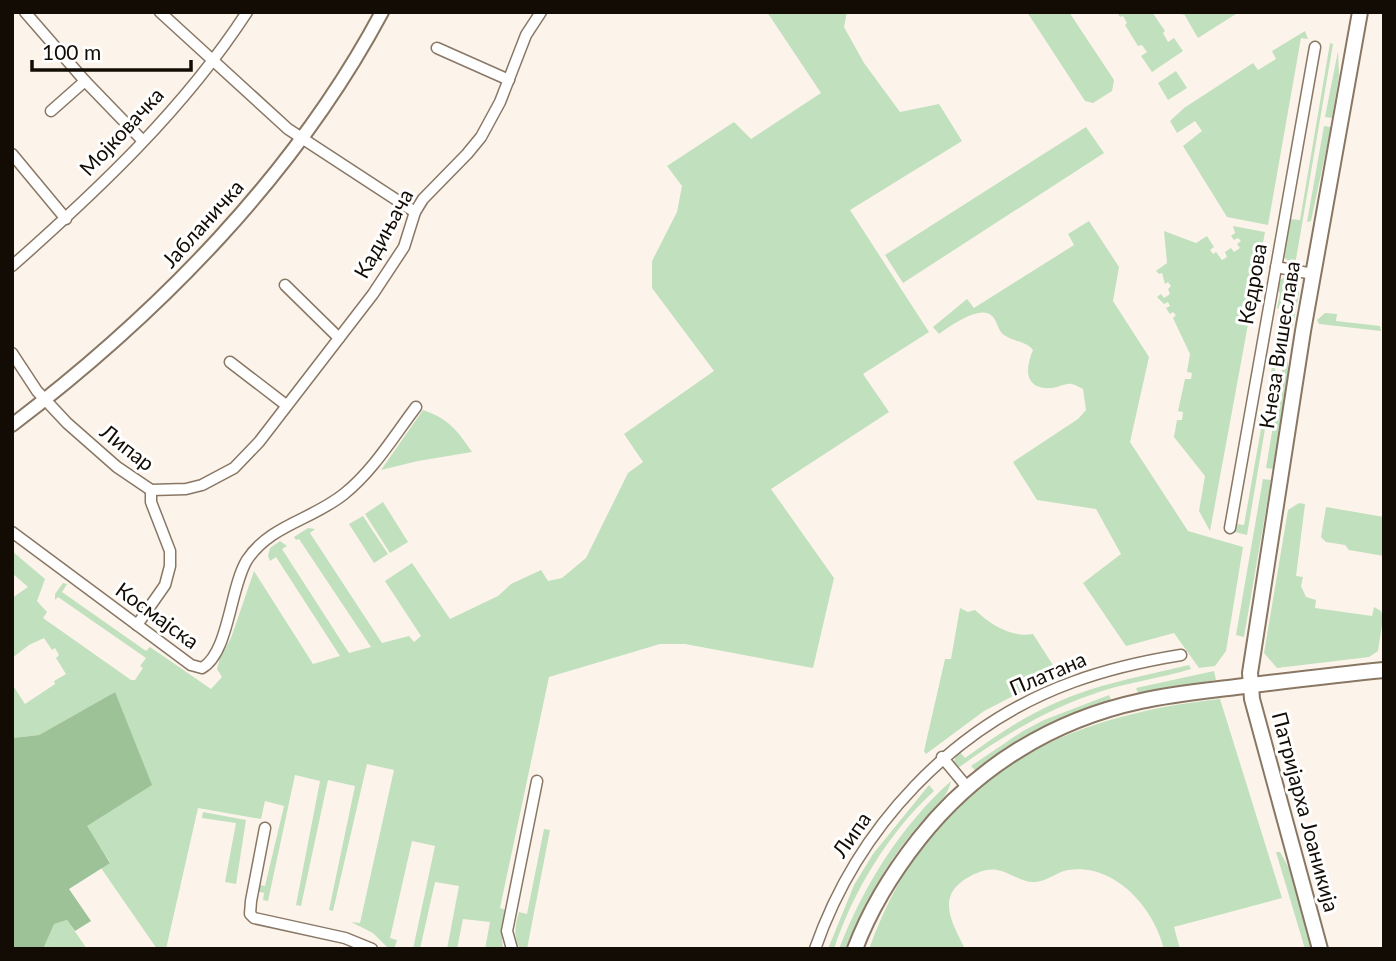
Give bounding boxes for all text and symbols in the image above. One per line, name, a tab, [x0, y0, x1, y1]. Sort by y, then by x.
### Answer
scale bar	[32, 28, 191, 72]
text: 100 m	[42, 39, 101, 64]
street label: Мојковачка	[74, 82, 168, 180]
street label: Јабланичка	[156, 174, 248, 272]
street label: Кадињача	[348, 184, 417, 282]
street label: Кедрова	[1232, 241, 1271, 326]
street label: Кнеза Вишеслава	[1253, 259, 1304, 430]
street label: Липар	[95, 418, 160, 476]
street label: Космајска	[111, 576, 204, 653]
street label: Платана	[1005, 645, 1090, 700]
street label: Патријарха Јоаникија	[1268, 709, 1345, 914]
street label: Липа	[826, 807, 875, 862]

